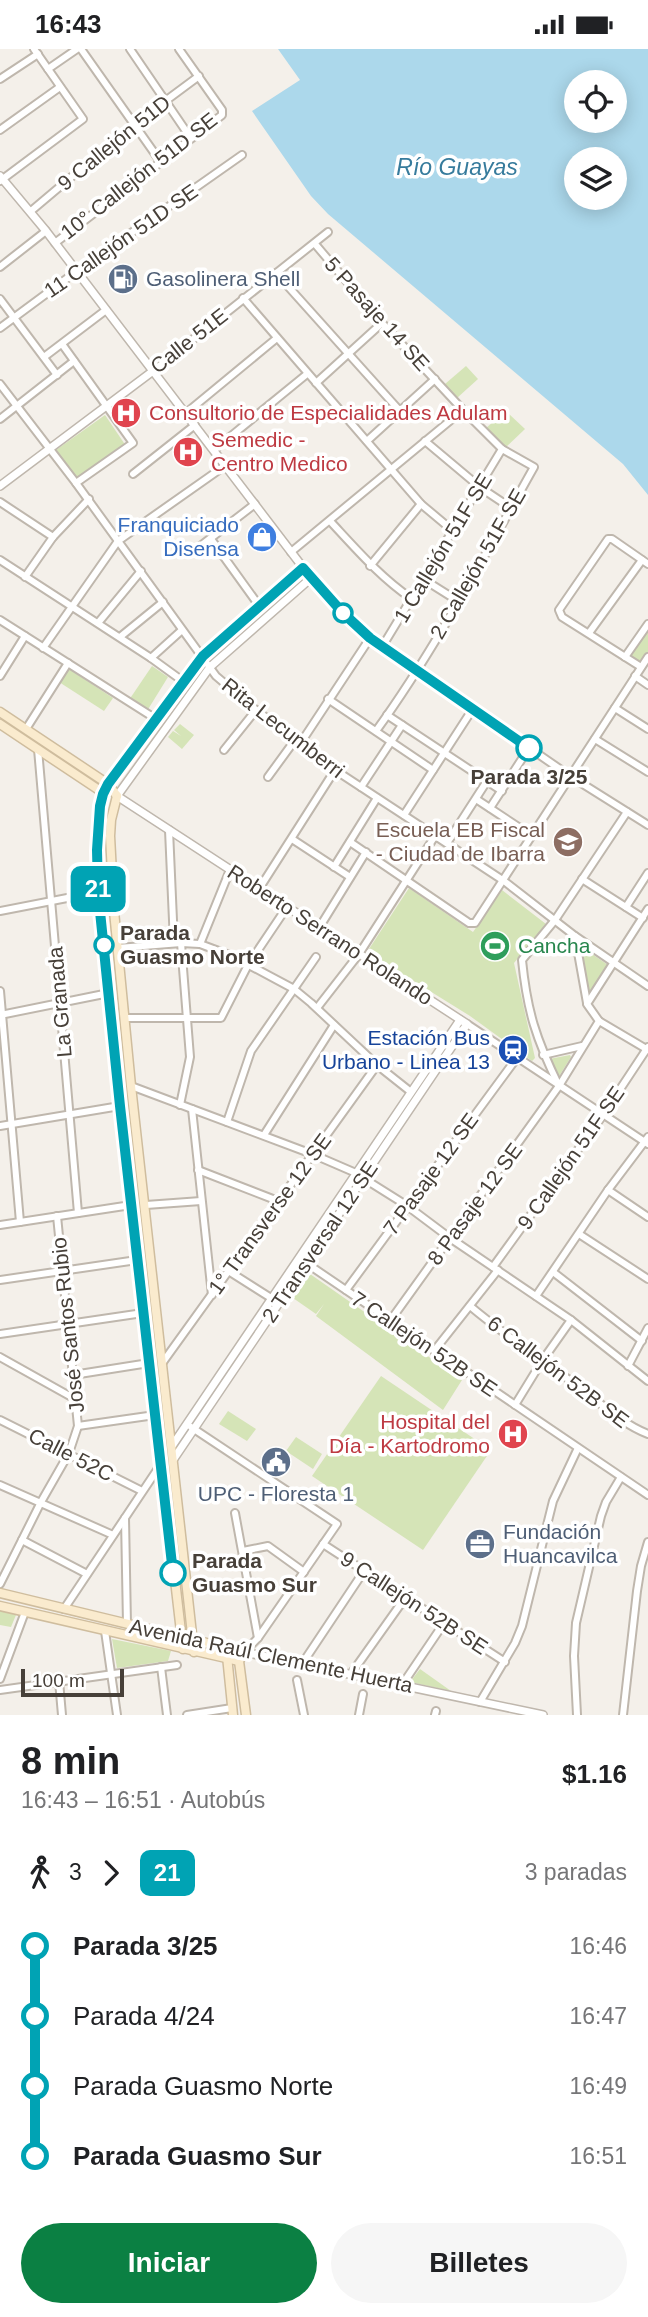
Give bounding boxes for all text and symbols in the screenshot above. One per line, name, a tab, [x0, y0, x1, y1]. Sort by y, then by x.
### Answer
text: 16:43	[35, 9, 102, 39]
map controls	[564, 70, 627, 210]
button: locate	[564, 70, 627, 133]
street label: 9 Callejón 51D	[53, 90, 174, 195]
street label: 10° Callejón 51D SE	[56, 108, 221, 244]
button: layers	[564, 147, 627, 210]
water label: Río Guayas	[396, 154, 518, 180]
street label: 11 Callejón 51D SE	[40, 179, 202, 302]
street label: 5 Pasaje 14 SE	[320, 252, 434, 375]
fuel station icon: Gasolinera Shell	[106, 262, 140, 296]
place label: Gasolinera Shell	[146, 267, 300, 290]
street label: Calle 51E	[146, 304, 232, 378]
hospital icon: Consultorio de Especialidades Adulam	[109, 396, 143, 430]
place label: Consultorio de Especialidades Adulam	[149, 401, 507, 424]
place label: Semedic - Centro Medico	[211, 428, 348, 475]
hospital icon: Semedic - Centro Medico	[171, 435, 205, 469]
street label: 1 Callejón 51F SE	[389, 469, 496, 626]
street label: 2 Callejón 51F SE	[425, 485, 530, 643]
place label: Franquiciado Disensa	[118, 513, 239, 560]
shop icon: Franquiciado Disensa	[245, 520, 279, 554]
unlabelled marker	[333, 603, 353, 623]
street label: Rita Lecumberri	[218, 673, 349, 782]
marker: Parada 3/25	[516, 735, 542, 761]
place label: Parada 3/25	[471, 765, 588, 788]
place label: Escuela EB Fiscal - Ciudad de Ibarra	[376, 818, 545, 865]
school or university icon: Escuela EB Fiscal - Ciudad de Ibarra	[551, 825, 585, 859]
street label: Roberto Serrano Rolando	[224, 860, 437, 1009]
line badge: 21	[66, 866, 130, 912]
text: 21	[85, 875, 111, 902]
place label: Parada Guasmo Norte	[120, 921, 265, 968]
sports icon: Cancha	[478, 929, 512, 963]
place label: Cancha	[518, 934, 591, 957]
marker: Parada Guasmo Norte	[94, 935, 114, 955]
street label: La Granada	[43, 945, 76, 1058]
place label: Estación Bus Urbano - Linea 13	[322, 1026, 490, 1073]
station icon: Estación Bus Urbano - Linea 13	[496, 1033, 530, 1067]
street label: 9 Callejón 51F SE	[513, 1082, 629, 1234]
street label: 7 Pasaje 12 SE	[379, 1108, 482, 1239]
street label: 1° Transverse 12 SE	[204, 1129, 336, 1298]
street label: 8 Pasaje 12 SE	[423, 1138, 526, 1269]
street label: 2 Transversal 12 SE	[257, 1157, 382, 1327]
street label: José Santos Rubio	[47, 1236, 88, 1414]
street label: 7 Callejón 52B SE	[347, 1286, 501, 1401]
street label: 6 Callejón 52B SE	[483, 1311, 633, 1432]
place label: Hospital del Día - Kartodromo	[329, 1410, 490, 1457]
hospital icon: Hospital del Día - Kartodromo	[496, 1417, 530, 1451]
street label: Calle 52C	[25, 1423, 118, 1486]
public building icon: UPC - Floresta 1	[259, 1445, 293, 1479]
place label: UPC - Floresta 1	[198, 1482, 354, 1505]
place label: Fundación Huancavilca	[503, 1520, 618, 1567]
office icon: Fundación Huancavilca	[463, 1527, 497, 1561]
street label: 9 Callejón 52B SE	[337, 1547, 492, 1659]
place label: Parada Guasmo Sur	[192, 1549, 317, 1596]
marker: Parada Guasmo Sur	[160, 1560, 186, 1586]
street label: Avenida Raúl Clemente Huerta	[127, 1614, 415, 1697]
scale bar	[21, 1666, 124, 1698]
text: 100 m	[32, 1670, 85, 1691]
text: 8 min	[21, 1740, 120, 1782]
text: $1.16	[562, 1759, 627, 1789]
text: 16:43 – 16:51 · Autobús	[21, 1787, 265, 1813]
icon: walk	[21, 1854, 59, 1892]
icon: forward	[92, 1854, 130, 1892]
text: 3	[69, 1859, 82, 1885]
text: 21	[154, 1859, 181, 1886]
text: 3 paradas	[525, 1859, 627, 1885]
text: Parada 3/25	[73, 1931, 218, 1961]
text: 16:46	[569, 1933, 627, 1959]
text: Parada 4/24	[73, 2001, 215, 2031]
text: 16:47	[569, 2003, 627, 2029]
text: Parada Guasmo Norte	[73, 2071, 333, 2101]
text: 16:49	[569, 2073, 627, 2099]
text: Parada Guasmo Sur	[73, 2141, 322, 2171]
text: 16:51	[569, 2143, 627, 2169]
button: Iniciar	[21, 2223, 317, 2303]
button: Billetes	[331, 2223, 627, 2303]

